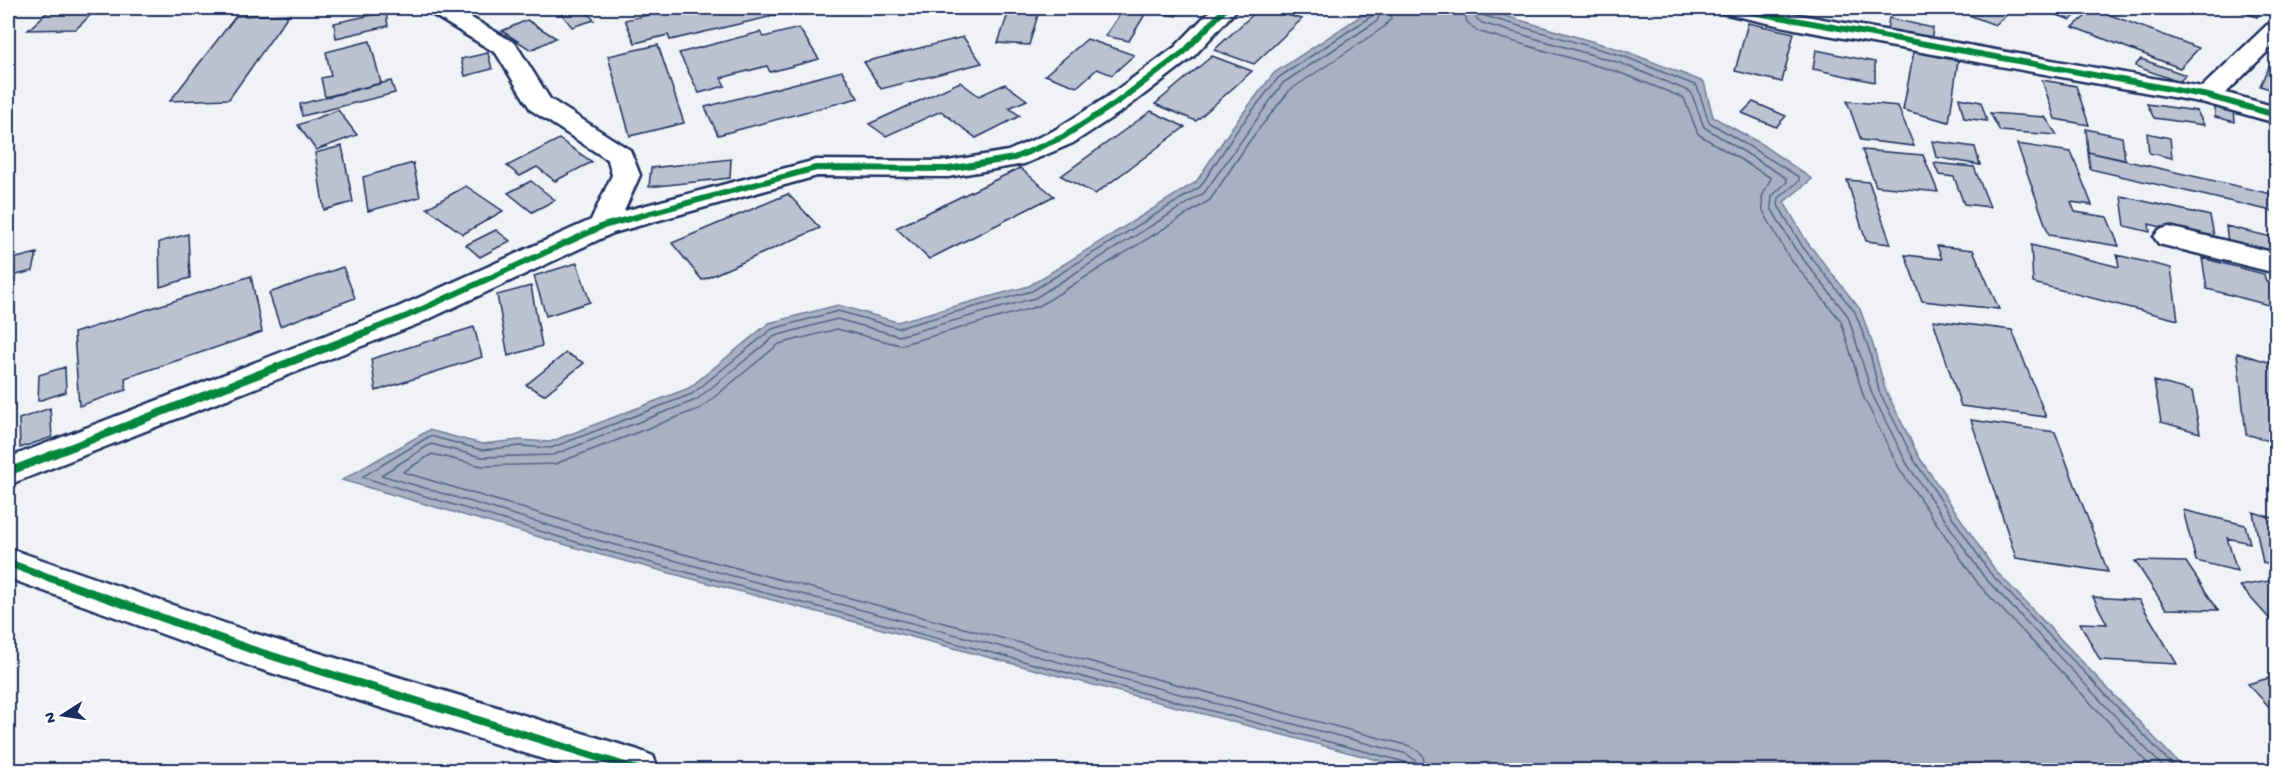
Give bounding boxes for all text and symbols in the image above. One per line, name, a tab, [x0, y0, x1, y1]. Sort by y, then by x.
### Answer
north arrow	[33, 685, 93, 745]
text: N	[41, 710, 62, 724]

